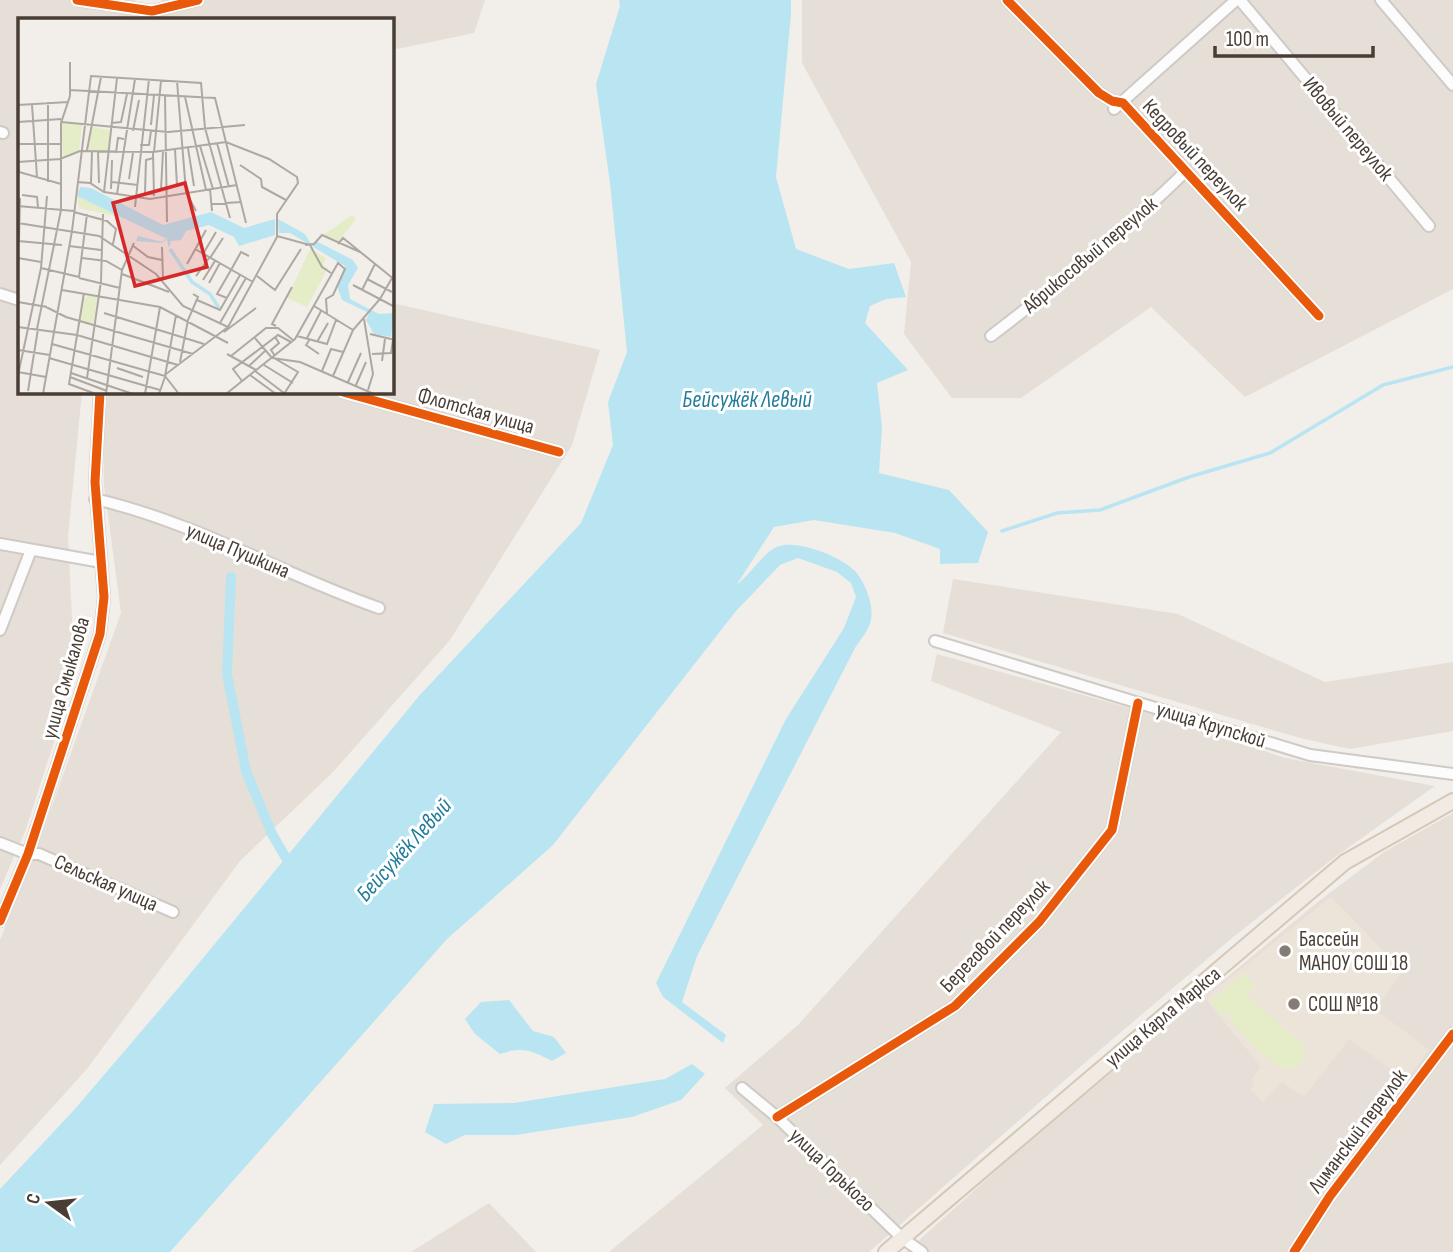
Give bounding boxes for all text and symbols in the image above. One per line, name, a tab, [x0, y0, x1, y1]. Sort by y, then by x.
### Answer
scale bar	[1215, 14, 1372, 58]
inset map	[18, 18, 394, 394]
text: 100 m	[1226, 27, 1269, 52]
street label: Ивовый переулок	[1297, 72, 1399, 186]
street label: Кедровый переулок	[1137, 94, 1253, 216]
street label: Абрикосовый переулок	[1017, 191, 1162, 319]
street label: Флотская улица	[415, 382, 537, 440]
water label: Бейсужёк Левый	[682, 386, 812, 414]
street label: улица Пушкина	[183, 518, 293, 584]
street label: улица Смыкалова	[37, 614, 95, 742]
street label: улица Крупской	[1153, 697, 1269, 753]
water label: Бейсужёк Левый	[350, 792, 458, 907]
street label: Сельская улица	[50, 849, 162, 917]
street label: Береговой переулок	[935, 874, 1055, 998]
place label: Бассейн МАНОУ СОШ 18	[1299, 927, 1408, 976]
marker: Бассейн МАНОУ СОШ 18	[1277, 943, 1293, 959]
street label: улица Карла Маркса	[1100, 962, 1226, 1072]
place label: СОШ №18	[1308, 992, 1378, 1017]
marker: СОШ №18	[1286, 996, 1302, 1012]
street label: Лиманский переулок	[1303, 1064, 1413, 1199]
street label: улица Горького	[784, 1123, 880, 1217]
north arrow	[14, 1168, 84, 1238]
text: С	[22, 1191, 46, 1207]

